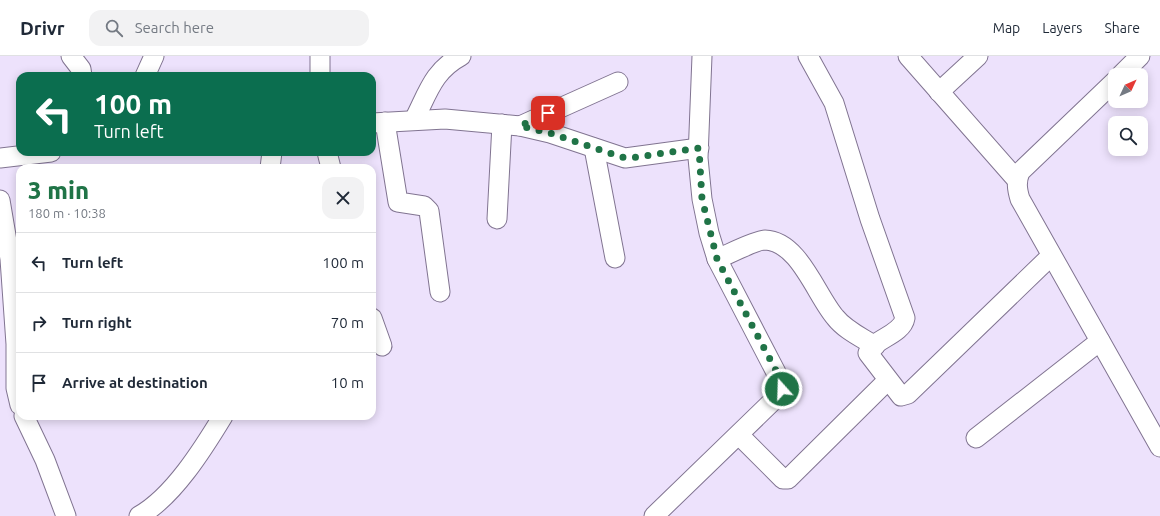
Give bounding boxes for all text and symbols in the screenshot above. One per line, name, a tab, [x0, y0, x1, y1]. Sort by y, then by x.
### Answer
search box	[89, 10, 369, 46]
text: Drivr	[20, 17, 65, 39]
icon: search	[103, 17, 125, 39]
text: Search here	[135, 19, 214, 36]
text: Map	[993, 20, 1020, 36]
text: Layers	[1042, 20, 1082, 36]
text: Share	[1104, 20, 1140, 36]
north arrow	[1108, 68, 1148, 108]
map controls	[1108, 68, 1148, 156]
icon: left	[28, 88, 80, 140]
text: 100 m	[94, 88, 172, 119]
pin	[531, 96, 565, 130]
icon: arrive	[537, 102, 559, 124]
button: search	[1108, 116, 1148, 156]
text: Turn left	[94, 121, 164, 141]
text: 3 min	[28, 177, 89, 204]
button: close	[322, 177, 364, 219]
text: 180 m · 10:38	[28, 206, 106, 220]
icon: left	[28, 252, 50, 274]
text: Turn left	[62, 254, 123, 271]
text: 100 m	[322, 254, 364, 271]
icon: right	[28, 312, 50, 334]
text: Turn right	[62, 314, 132, 331]
text: 70 m	[331, 314, 364, 331]
position arrow	[761, 368, 803, 410]
icon: arrive	[28, 372, 50, 394]
text: Arrive at destination	[62, 374, 208, 391]
text: 10 m	[331, 374, 364, 391]

